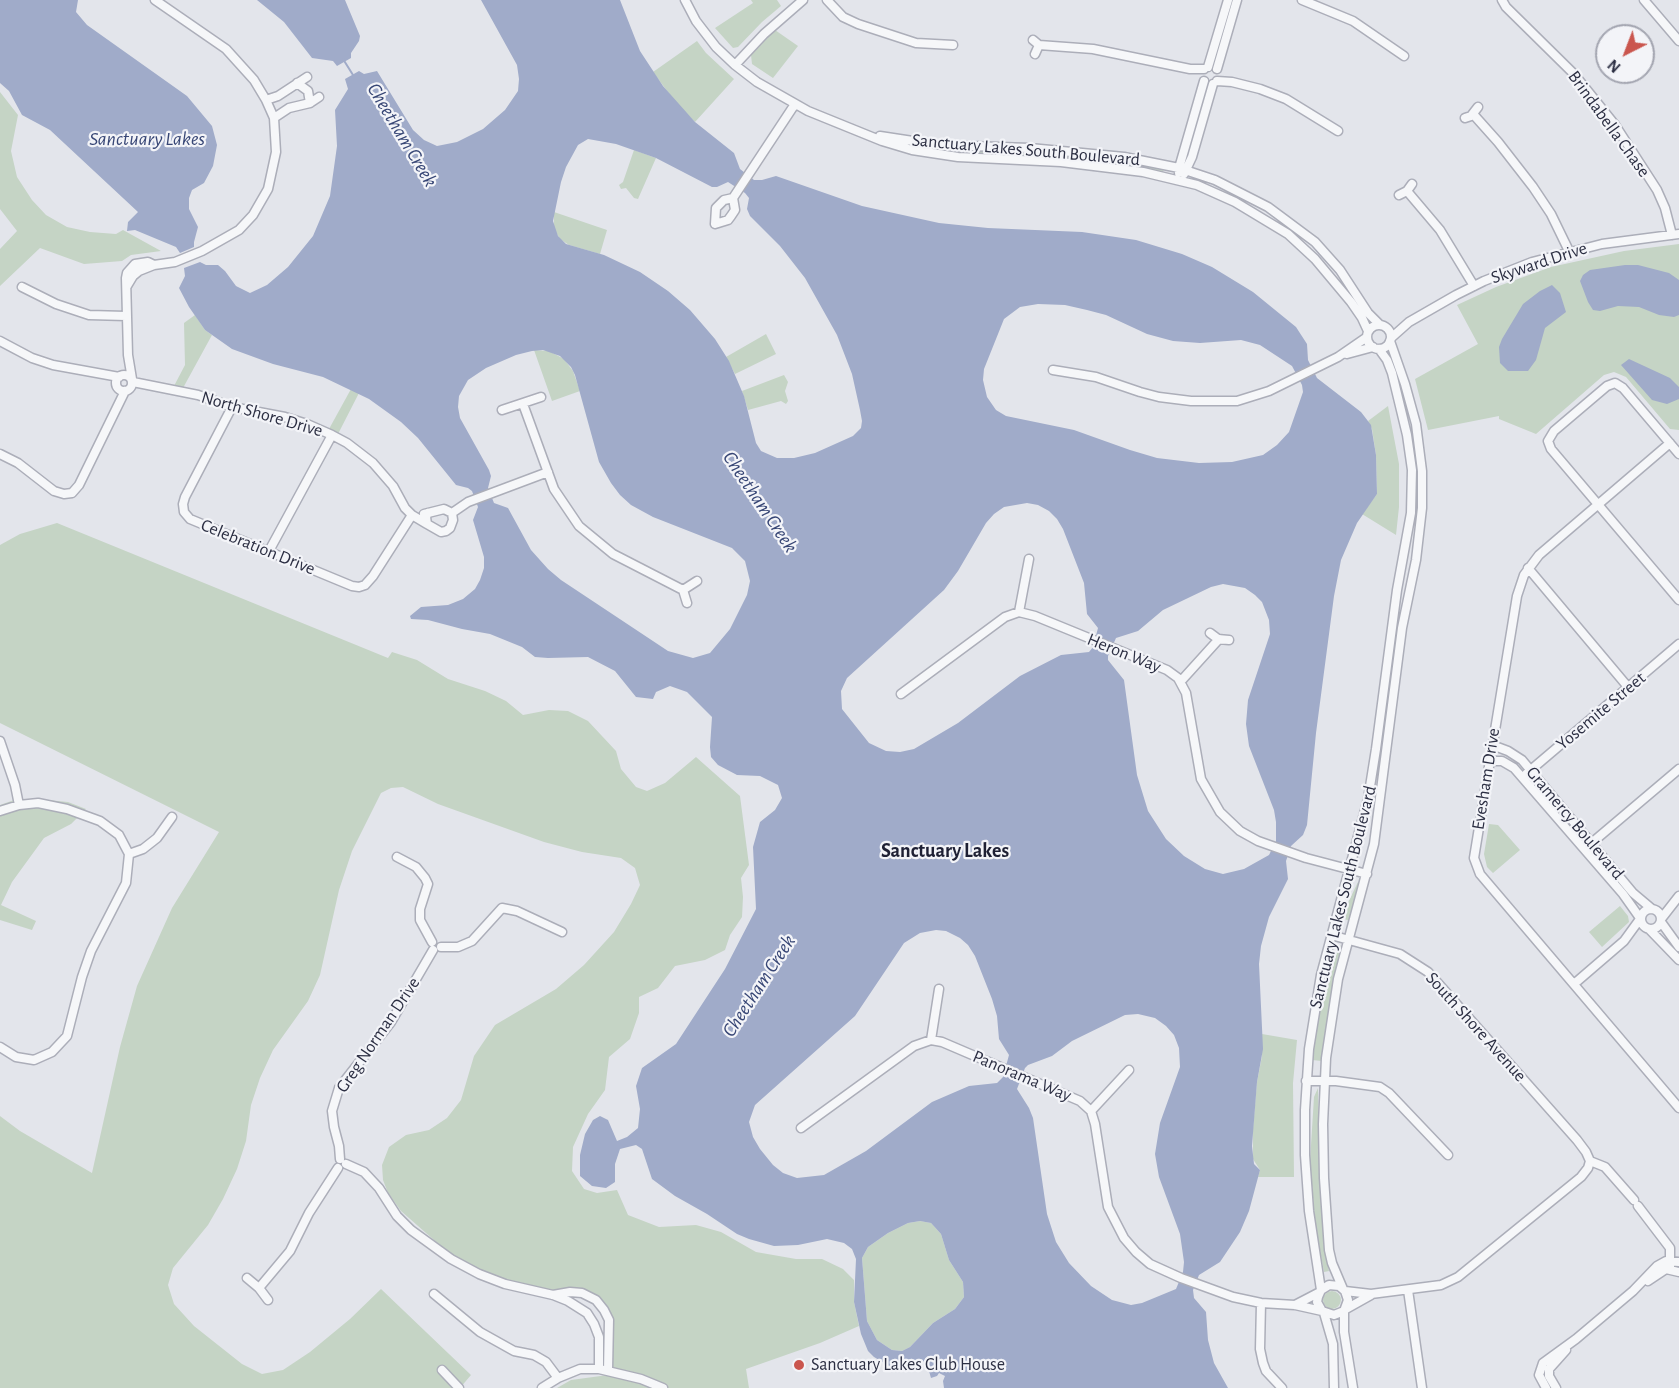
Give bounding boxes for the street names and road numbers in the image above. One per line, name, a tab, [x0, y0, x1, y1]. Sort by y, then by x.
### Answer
street label: Brindabella Chase	[1563, 67, 1655, 181]
street label: Sanctuary Lakes South Boulevard	[911, 129, 1141, 171]
street label: Skyward Drive	[1488, 237, 1590, 289]
street label: North Shore Drive	[199, 386, 325, 442]
street label: Celebration Drive	[198, 514, 318, 580]
street label: Heron Way	[1084, 628, 1164, 678]
street label: Yosemite Street	[1552, 667, 1650, 755]
street label: Evesham Drive	[1467, 727, 1505, 831]
street label: Gramercy Boulevard	[1521, 762, 1629, 884]
street label: Sanctuary Lakes South Boulevard	[1305, 783, 1381, 1011]
street label: South Shore Avenue	[1421, 968, 1531, 1086]
street label: Greg Norman Drive	[331, 973, 425, 1097]
street label: Panorama Way	[969, 1045, 1075, 1107]

